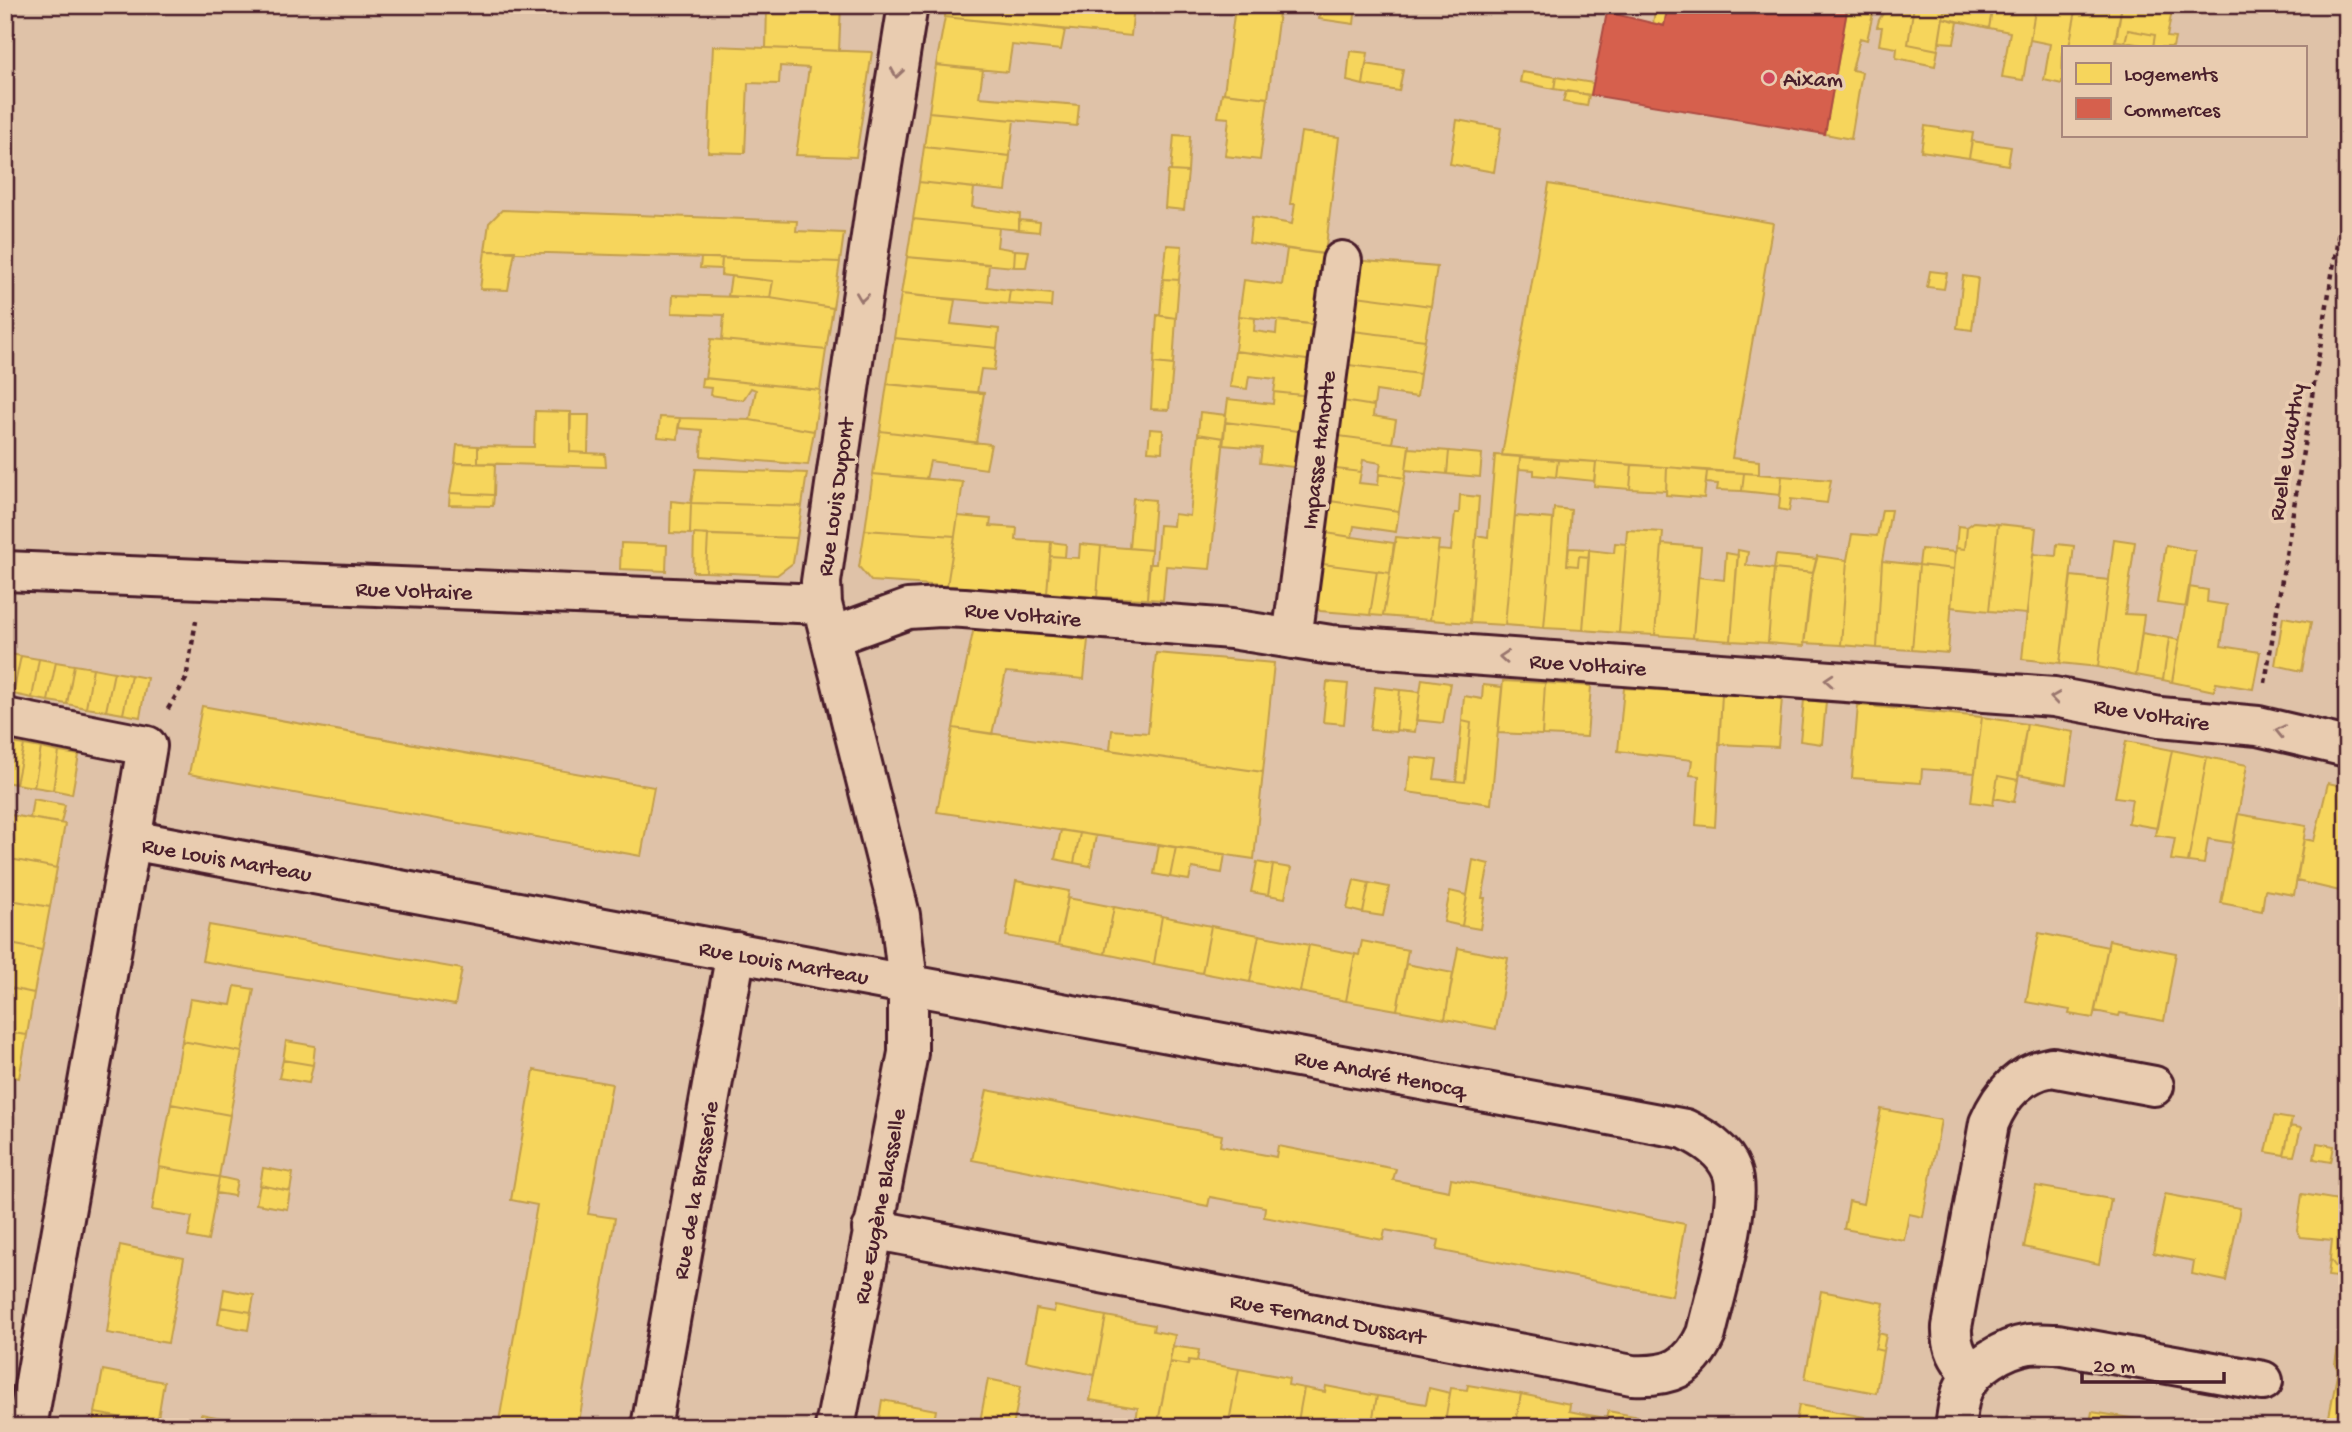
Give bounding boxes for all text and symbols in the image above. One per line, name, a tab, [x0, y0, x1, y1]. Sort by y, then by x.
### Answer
legend	[2062, 46, 2306, 136]
text: Logements	[2124, 64, 2219, 89]
one-way arrow	[890, 67, 905, 79]
place label: Aixam	[1783, 68, 1843, 95]
marker: Aixam	[1761, 70, 1777, 86]
text: Commerces	[2124, 100, 2221, 125]
one-way arrow	[855, 291, 870, 303]
street label: Impasse Hanotte	[1297, 368, 1344, 531]
street label: Ruelle Wauthy	[2264, 382, 2313, 523]
street label: Rue Louis Dupont	[813, 415, 862, 578]
street label: Rue Voltaire	[355, 577, 474, 608]
street label: Rue Voltaire	[963, 598, 1083, 635]
street label: Rue Voltaire	[1528, 649, 1648, 684]
one-way arrow	[1498, 650, 1509, 665]
one-way arrow	[1823, 673, 1834, 688]
one-way arrow	[2050, 691, 2061, 706]
street label: Rue Voltaire	[2091, 694, 2213, 739]
one-way arrow	[2274, 725, 2286, 740]
street label: Rue Louis Marteau	[139, 833, 314, 890]
street label: Rue Louis Marteau	[696, 936, 871, 993]
street label: Rue André Henocq	[1292, 1046, 1470, 1106]
street label: Rue de la Brasserie	[668, 1098, 727, 1282]
street label: Rue Eugène Blasselle	[849, 1105, 914, 1307]
street label: Rue Fernand Dussart	[1227, 1288, 1429, 1353]
scale bar	[2082, 1341, 2224, 1385]
text: 20 m	[2093, 1356, 2135, 1381]

